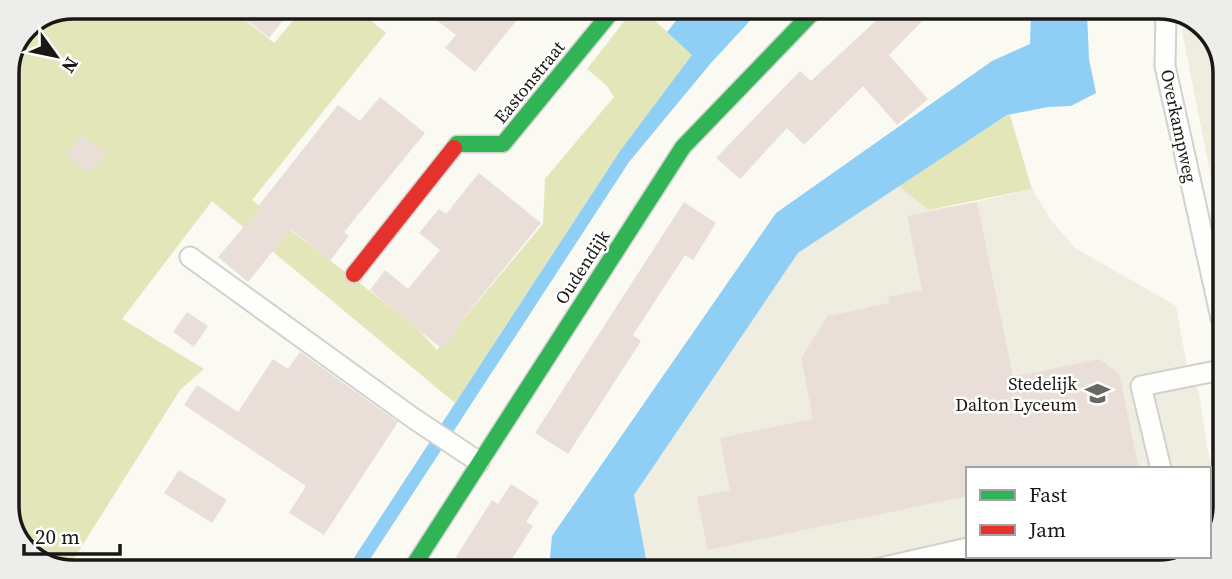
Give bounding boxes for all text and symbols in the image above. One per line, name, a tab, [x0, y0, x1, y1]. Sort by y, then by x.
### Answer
north arrow	[21, 21, 91, 91]
street label: Eastonstraat	[488, 35, 570, 129]
text: N	[55, 52, 85, 78]
street label: Overkampweg	[1155, 67, 1203, 185]
street label: Oudendijk	[549, 225, 615, 309]
place label: Stedelijk Dalton Lyceum	[955, 371, 1077, 417]
school or university icon: Stedelijk Dalton Lyceum	[1083, 379, 1111, 407]
legend	[966, 467, 1211, 558]
text: Fast	[1029, 480, 1067, 509]
scale bar	[24, 512, 121, 556]
text: Jam	[1028, 515, 1066, 544]
text: 20 m	[35, 522, 80, 551]

